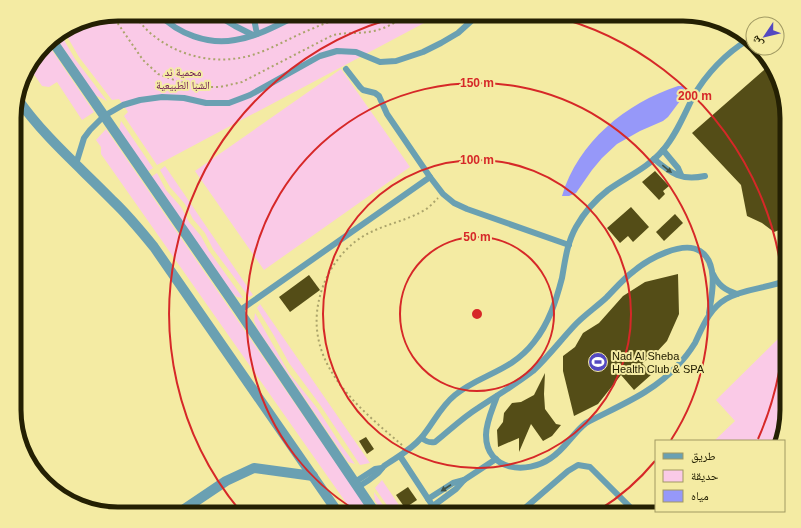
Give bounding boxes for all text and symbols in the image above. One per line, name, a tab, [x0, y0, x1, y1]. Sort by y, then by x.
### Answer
north arrow	[745, 16, 785, 56]
text: ش	[748, 32, 767, 50]
park label: محمية ند الشبا الطبيعية	[156, 66, 210, 91]
text: 150 m	[460, 76, 494, 90]
text: 200 m	[678, 89, 712, 103]
text: 100 m	[460, 153, 494, 167]
one-way arrow	[661, 165, 672, 174]
text: 50 m	[463, 230, 491, 244]
centre of rings	[470, 307, 484, 321]
place label: Nad Al Sheba Health Club & SPA	[612, 350, 705, 375]
sports icon: Nad Al Sheba Health Club & SPA	[587, 351, 609, 373]
legend	[655, 440, 785, 512]
text: طريق	[691, 449, 716, 463]
text: حديقة	[691, 469, 719, 483]
one-way arrow	[441, 484, 451, 492]
text: مياه	[691, 489, 709, 503]

